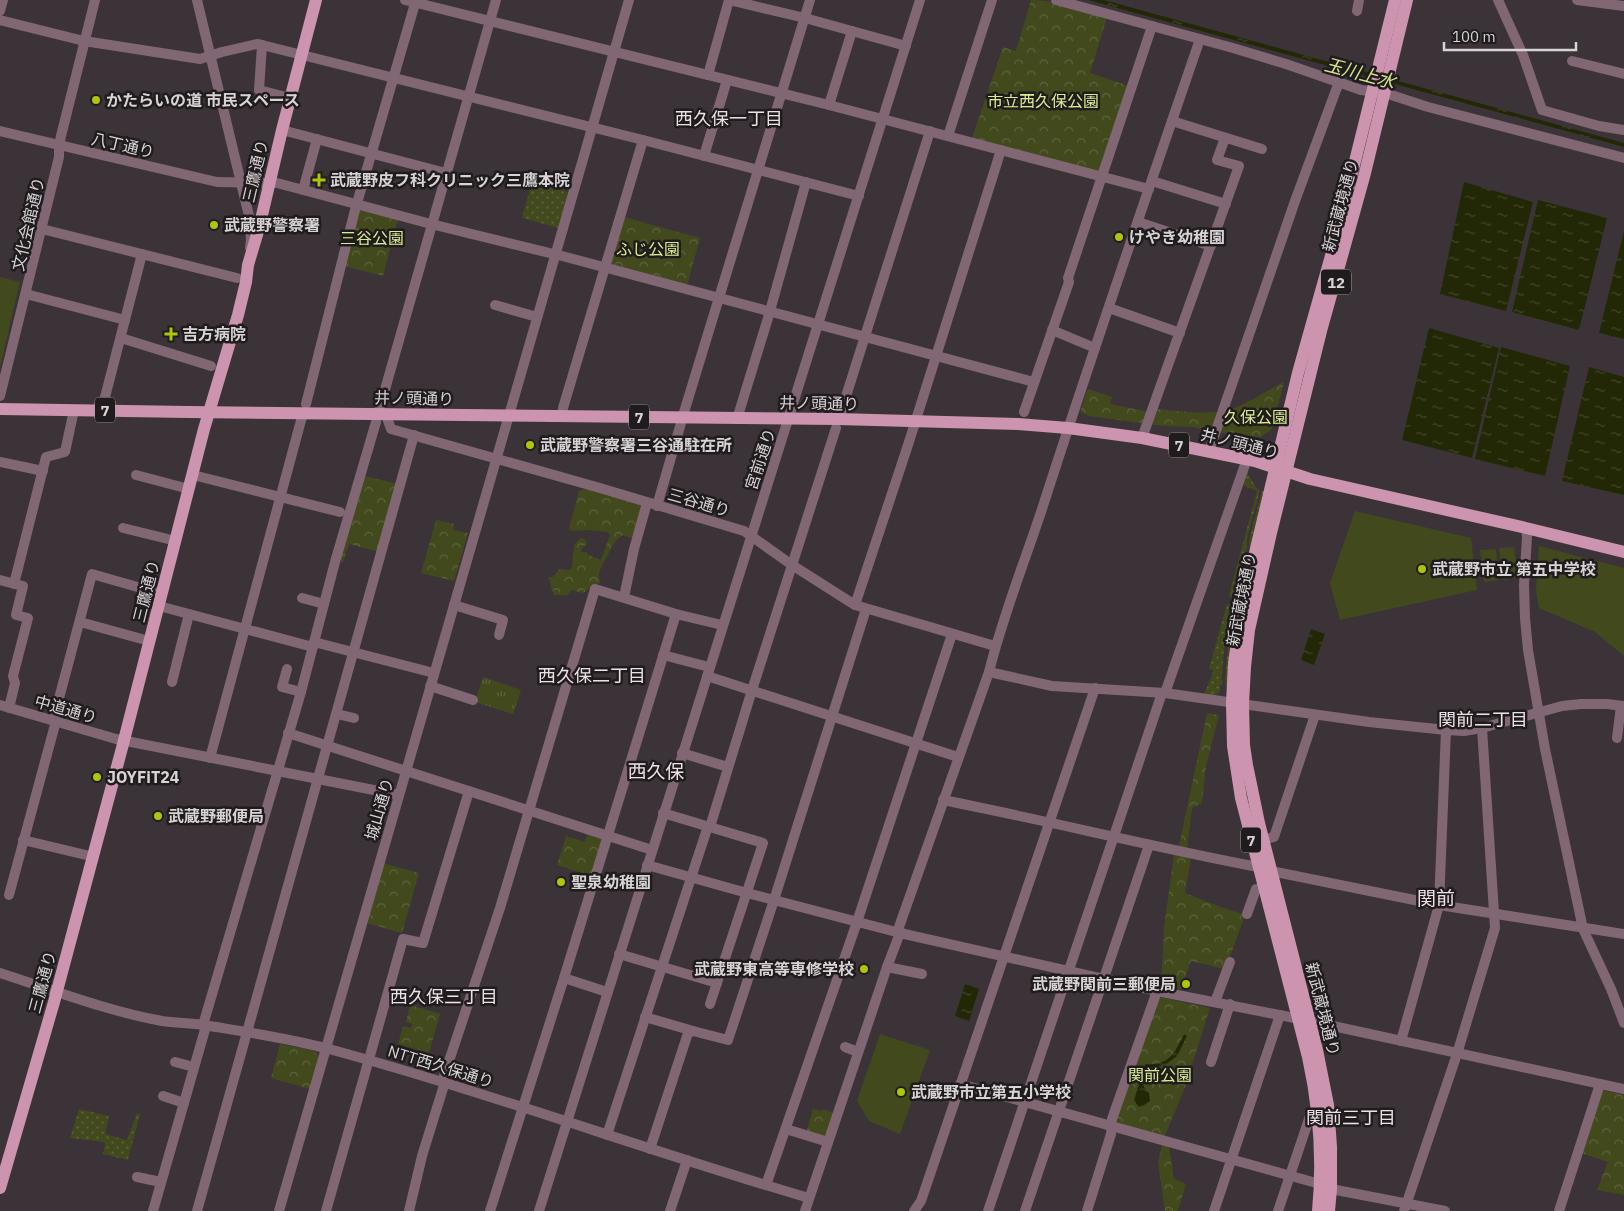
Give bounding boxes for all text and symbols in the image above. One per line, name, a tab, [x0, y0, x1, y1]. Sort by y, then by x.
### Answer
scale bar	[1444, 20, 1576, 52]
text: 100 m	[1452, 27, 1496, 46]
water label: 玉川上水	[1322, 53, 1400, 94]
place label: かたらいの道 市民スペース	[106, 90, 300, 110]
park label: 市立西久保公園	[987, 91, 1099, 111]
marker: かたらいの道 市民スペース	[90, 94, 102, 106]
district label: 西久保一丁目	[675, 107, 783, 130]
street label: 八丁通り	[90, 128, 156, 162]
street label: 三鷹通り	[238, 138, 272, 204]
street label: 新武蔵境通り	[1318, 156, 1362, 254]
place label: 武蔵野皮フ科クリニック三鷹本院	[330, 170, 570, 190]
marker: 武蔵野皮フ科クリニック三鷹本院	[312, 173, 326, 187]
street label: 文化会館通り	[7, 175, 49, 273]
place label: 武蔵野警察署	[224, 215, 320, 235]
marker: 武蔵野警察署	[208, 219, 220, 231]
place label: けやき幼稚園	[1129, 227, 1225, 247]
park label: 三谷公園	[340, 228, 404, 248]
marker: けやき幼稚園	[1113, 231, 1125, 243]
park label: ふじ公園	[616, 239, 680, 259]
road number: 12	[1321, 270, 1351, 294]
place label: 吉方病院	[182, 324, 246, 344]
marker: 吉方病院	[164, 327, 178, 341]
street label: 井ノ頭通り	[374, 387, 454, 409]
street label: 井ノ頭通り	[779, 392, 859, 414]
road number: 7	[95, 398, 115, 422]
road number: 7	[629, 404, 649, 430]
park label: 久保公園	[1224, 407, 1288, 427]
street label: 井ノ頭通り	[1199, 424, 1281, 462]
street label: 宮前通り	[741, 425, 779, 493]
road number: 7	[1169, 432, 1189, 458]
place label: 武蔵野警察署三谷通駐在所	[540, 435, 732, 455]
marker: 武蔵野警察署三谷通駐在所	[524, 439, 536, 451]
street label: 三谷通り	[665, 484, 733, 520]
street label: 新武蔵境通り	[1222, 550, 1260, 648]
street label: 三鷹通り	[129, 558, 163, 624]
place label: 武蔵野市立 第五中学校	[1432, 559, 1596, 579]
marker: 武蔵野市立 第五中学校	[1416, 563, 1428, 575]
district label: 西久保二丁目	[538, 664, 646, 687]
street label: 中道通り	[32, 691, 100, 727]
district label: 関前二丁目	[1438, 708, 1528, 731]
district label: 西久保	[627, 759, 685, 783]
place label: JOYFiT24	[107, 767, 180, 787]
marker: JOYFiT24	[91, 771, 103, 783]
street label: 城山通り	[361, 775, 397, 843]
place label: 武蔵野郵便局	[168, 806, 264, 826]
marker: 武蔵野郵便局	[152, 810, 164, 822]
road number: 7	[1241, 828, 1261, 852]
place label: 聖泉幼稚園	[571, 872, 651, 892]
marker: 聖泉幼稚園	[555, 876, 567, 888]
district label: 関前	[1417, 886, 1455, 910]
street label: 三鷹通り	[24, 948, 60, 1016]
place label: 武蔵野東高等専修学校	[694, 959, 854, 979]
street label: 新武蔵境通り	[1302, 960, 1344, 1058]
marker: 武蔵野東高等専修学校	[858, 963, 870, 975]
place label: 武蔵野関前三郵便局	[1032, 974, 1176, 994]
marker: 武蔵野関前三郵便局	[1180, 978, 1192, 990]
district label: 西久保三丁目	[390, 985, 498, 1008]
street label: NTT西久保通り	[385, 1040, 497, 1092]
park label: 関前公園	[1128, 1065, 1192, 1085]
place label: 武蔵野市立第五小学校	[911, 1082, 1071, 1102]
marker: 武蔵野市立第五小学校	[895, 1086, 907, 1098]
district label: 関前三丁目	[1306, 1106, 1396, 1129]

